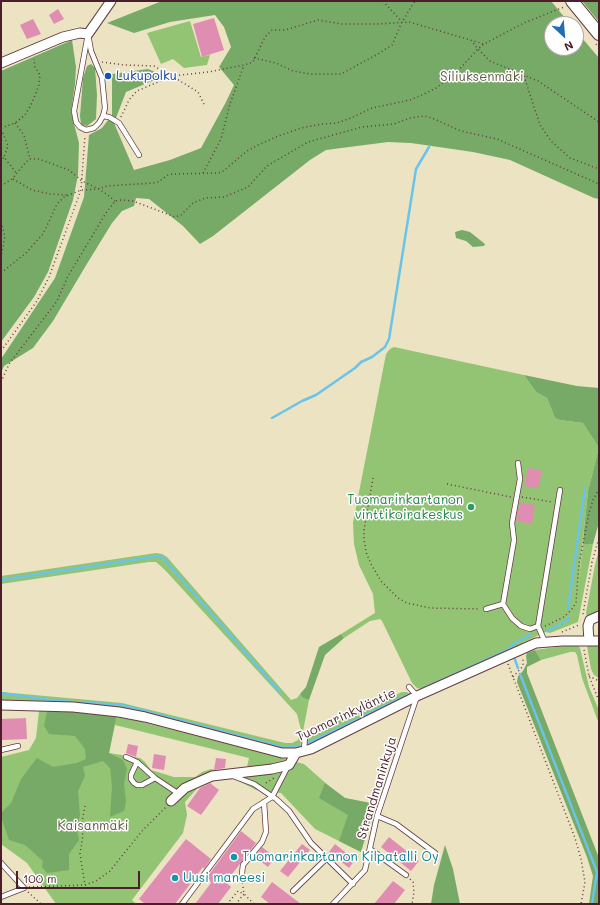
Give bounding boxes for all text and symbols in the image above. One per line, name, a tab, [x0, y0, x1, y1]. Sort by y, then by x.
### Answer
north arrow	[544, 16, 584, 56]
text: N	[562, 38, 576, 55]
place label: Lukupolku	[116, 68, 177, 84]
park label: Siliuksenmäki	[440, 69, 524, 85]
marker: Lukupolku	[103, 71, 113, 81]
place label: Tuomarinkartanon vinttikoirakeskus	[347, 492, 463, 523]
marker: Tuomarinkartanon vinttikoirakeskus	[466, 502, 476, 512]
street label: Tuomarinkyläntie	[294, 685, 398, 745]
street label: Strandmaninkuja	[354, 735, 400, 841]
park label: Kaisanmäki	[58, 818, 128, 834]
place label: Tuomarinkartanon Kilpatalli Oy	[242, 849, 439, 865]
marker: Tuomarinkartanon Kilpatalli Oy	[229, 852, 239, 862]
scale bar	[18, 863, 142, 889]
text: 100 m	[23, 870, 57, 886]
place label: Uusi maneesi	[183, 870, 265, 886]
marker: Uusi maneesi	[170, 873, 180, 883]

